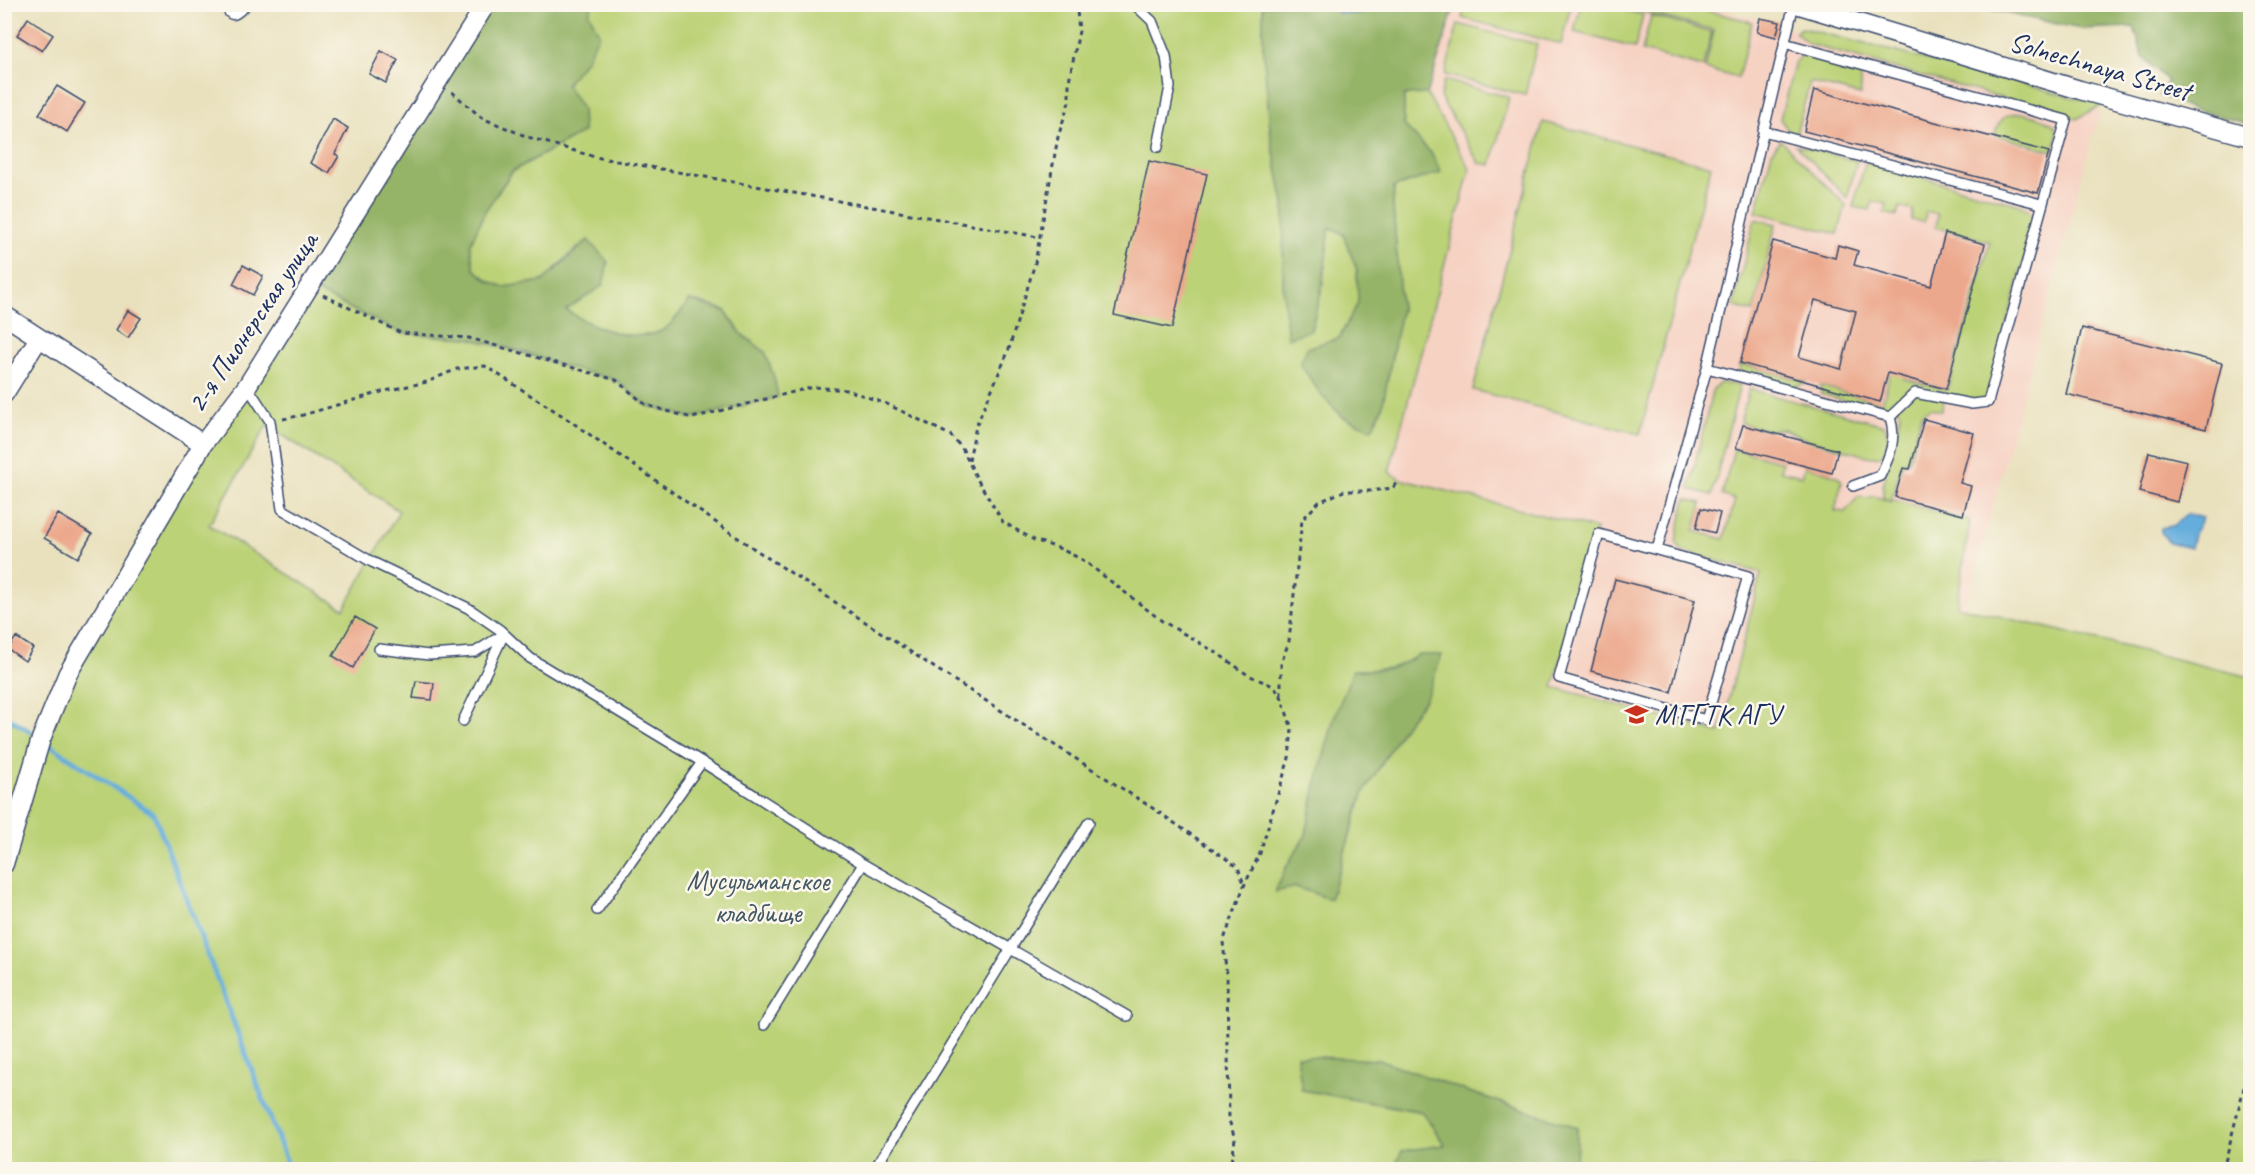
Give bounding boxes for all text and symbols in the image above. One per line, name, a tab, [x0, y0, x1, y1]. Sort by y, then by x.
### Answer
street label: Solnechnaya Street	[2005, 23, 2198, 110]
street label: 2-я Пионерская улица	[179, 223, 327, 419]
place label: МГГТК АГУ	[1655, 697, 1785, 732]
school or university icon: МГГТК АГУ	[1624, 701, 1650, 727]
park label: Мусульманское кладбище	[687, 863, 831, 930]

